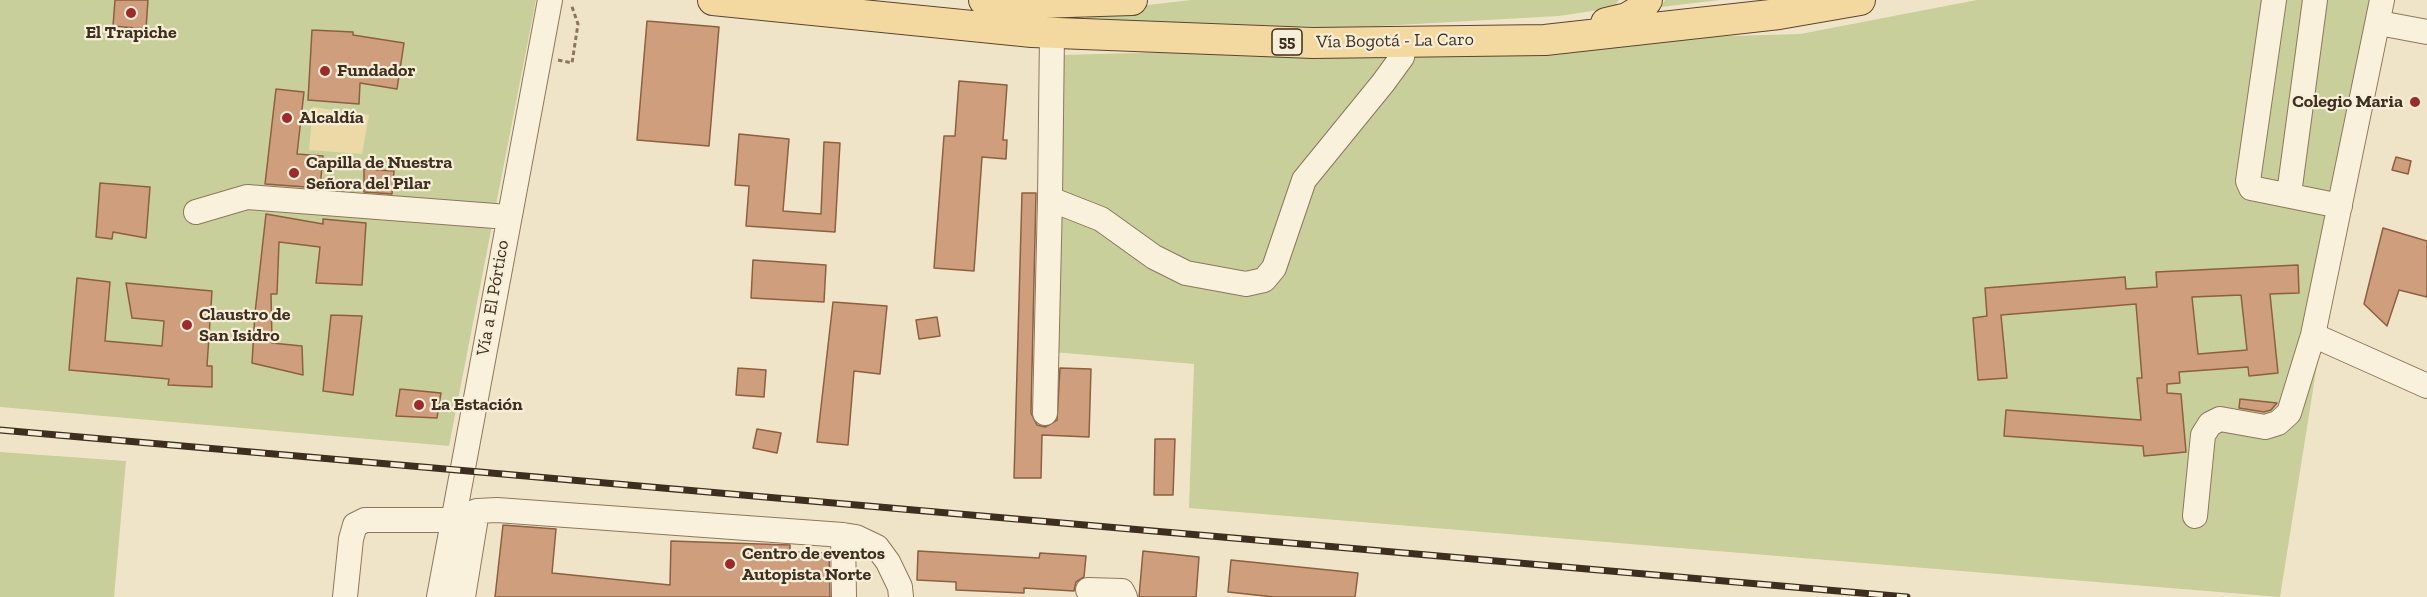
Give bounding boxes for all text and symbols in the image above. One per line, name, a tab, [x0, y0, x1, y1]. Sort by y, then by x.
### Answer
marker: El Trapiche	[124, 6, 138, 20]
place label: El Trapiche	[85, 22, 177, 44]
road number: 55	[1272, 29, 1302, 55]
street label: Vía Bogotá - La Caro	[1316, 29, 1474, 53]
place label: Fundador	[337, 60, 415, 82]
marker: Fundador	[318, 64, 332, 78]
place label: Colegio Maria	[2292, 91, 2403, 113]
marker: Colegio Maria	[2408, 95, 2422, 109]
place label: Alcaldía	[299, 107, 364, 129]
marker: Alcaldía	[280, 111, 294, 125]
place label: Capilla de Nuestra Señora del Pilar	[306, 152, 452, 195]
marker: Capilla de Nuestra Señora del Pilar	[287, 166, 301, 180]
street label: Vía a El Pórtico	[472, 238, 514, 358]
place label: Claustro de San Isidro	[199, 304, 290, 346]
marker: Claustro de San Isidro	[180, 318, 194, 332]
place label: La Estación	[431, 394, 523, 416]
marker: La Estación	[412, 398, 426, 412]
place label: Centro de eventos Autopista Norte	[742, 543, 885, 586]
marker: Centro de eventos Autopista Norte	[723, 557, 737, 571]

